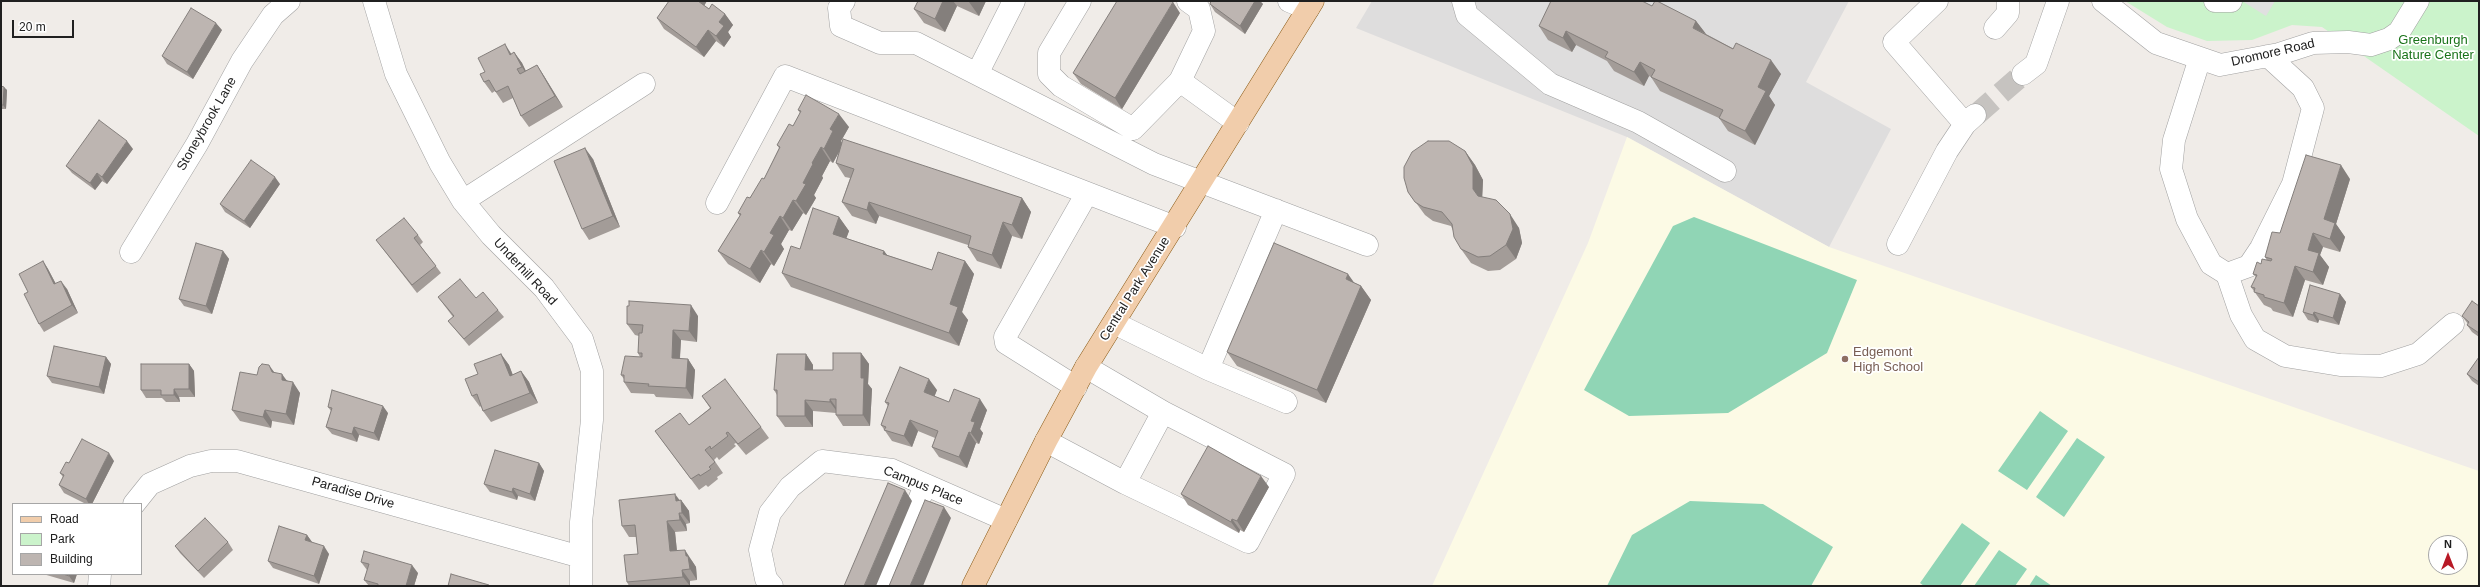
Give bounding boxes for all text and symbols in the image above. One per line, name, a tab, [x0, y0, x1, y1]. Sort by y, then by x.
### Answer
scale bar	[14, 12, 76, 38]
text: 20 m	[19, 20, 46, 34]
park label: Greenburgh Nature Center	[2392, 32, 2474, 63]
street label: Dromore Road	[2230, 36, 2316, 70]
street label: Stoneybrook Lane	[174, 74, 240, 174]
street label: Central Park Avenue	[1097, 234, 1173, 344]
street label: Underhill Road	[490, 235, 560, 309]
place label: Edgemont High School	[1853, 344, 1923, 375]
marker: Edgemont High School	[1840, 354, 1850, 364]
street label: Campus Place	[881, 463, 965, 509]
street label: Paradise Drive	[310, 474, 396, 512]
legend	[12, 503, 142, 575]
text: Road	[50, 512, 79, 526]
text: Park	[50, 532, 75, 546]
north arrow	[2428, 535, 2468, 575]
text: N	[2444, 538, 2452, 550]
text: Building	[50, 552, 93, 566]

